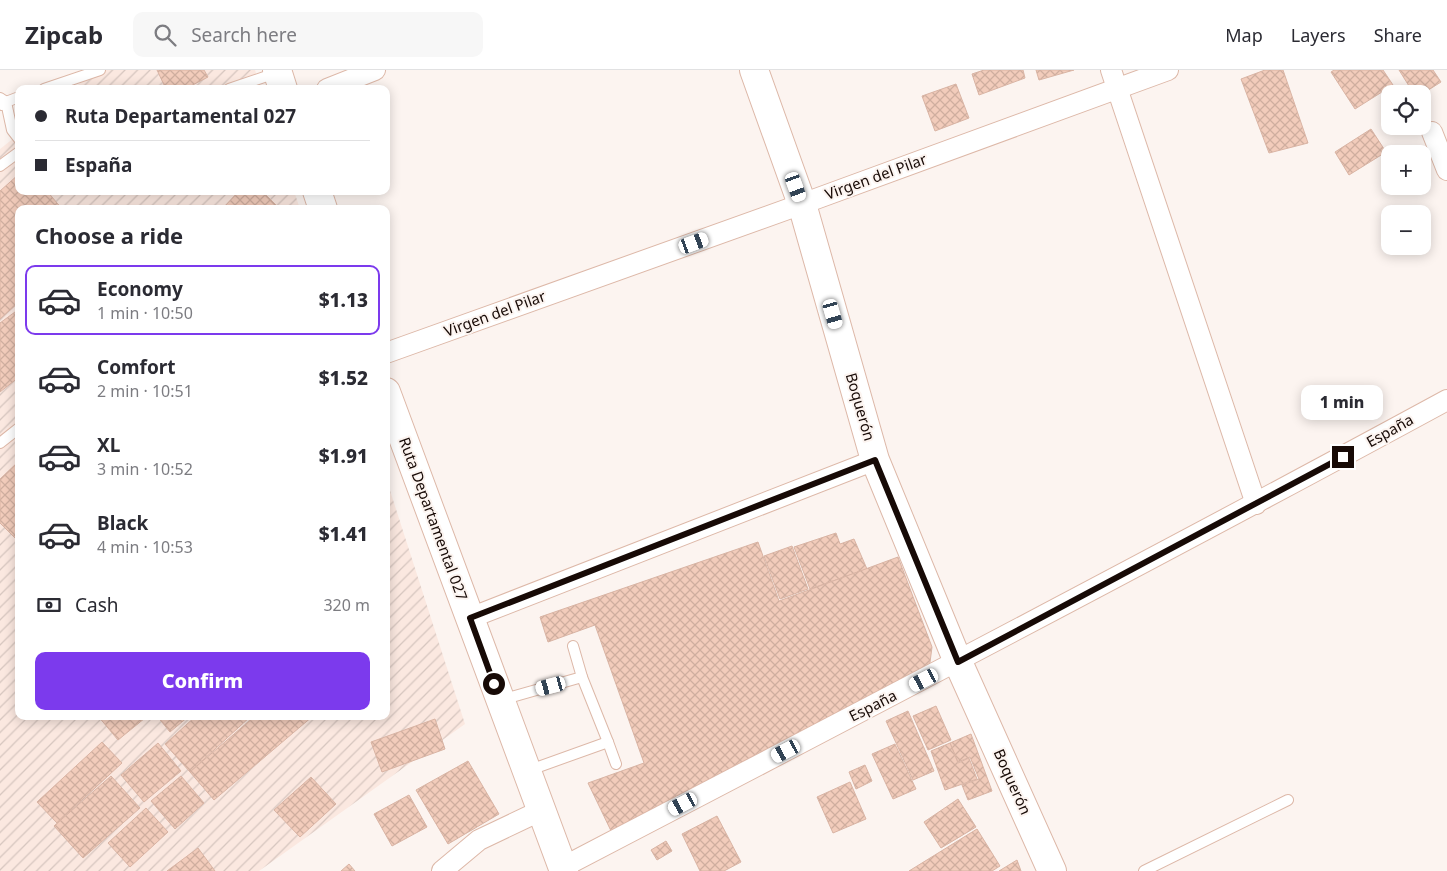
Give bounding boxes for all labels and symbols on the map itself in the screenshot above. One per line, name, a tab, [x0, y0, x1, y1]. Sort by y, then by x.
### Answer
street label: Virgen del Pilar	[822, 148, 929, 204]
car	[783, 170, 808, 204]
car	[677, 231, 710, 255]
street label: Virgen del Pilar	[441, 285, 548, 341]
car	[821, 298, 844, 330]
street label: Boquerón	[842, 370, 880, 443]
callout: 1 min	[1302, 384, 1384, 420]
street label: España	[1362, 409, 1417, 451]
street label: Ruta Departamental 027	[395, 434, 473, 603]
route end	[1332, 446, 1354, 468]
car	[907, 667, 940, 693]
route start	[483, 673, 505, 695]
car	[534, 675, 567, 697]
street label: España	[845, 685, 900, 726]
car	[769, 737, 802, 765]
street label: Boquerón	[990, 746, 1036, 818]
car	[666, 790, 699, 818]

